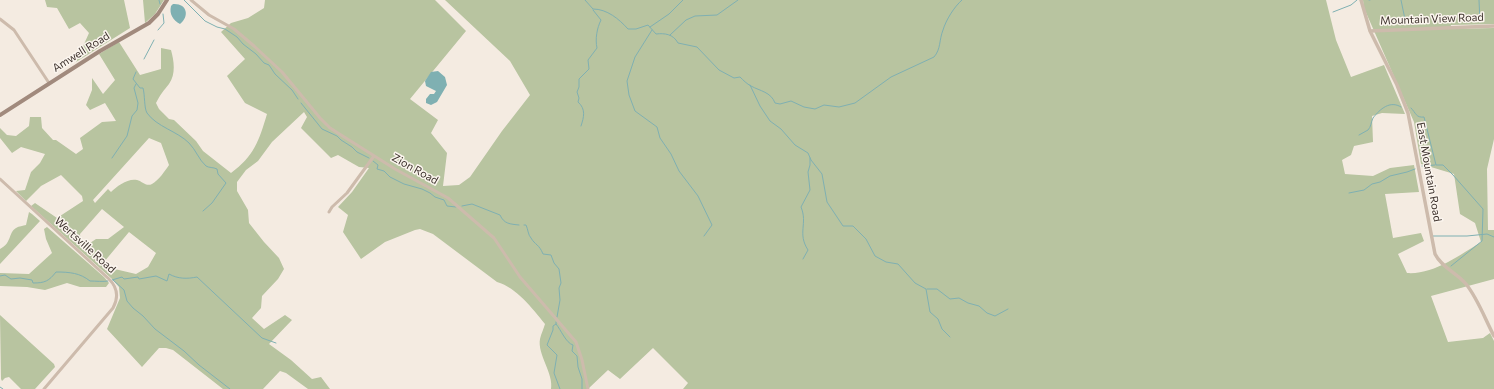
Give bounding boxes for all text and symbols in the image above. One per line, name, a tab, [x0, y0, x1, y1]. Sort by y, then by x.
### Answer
street label: Mountain View Road	[1380, 11, 1484, 27]
street label: Amwell Road	[50, 29, 112, 75]
street label: East Mountain Road	[1414, 121, 1444, 223]
street label: Zion Road	[390, 151, 440, 187]
street label: Wertsville Road	[52, 214, 118, 276]

